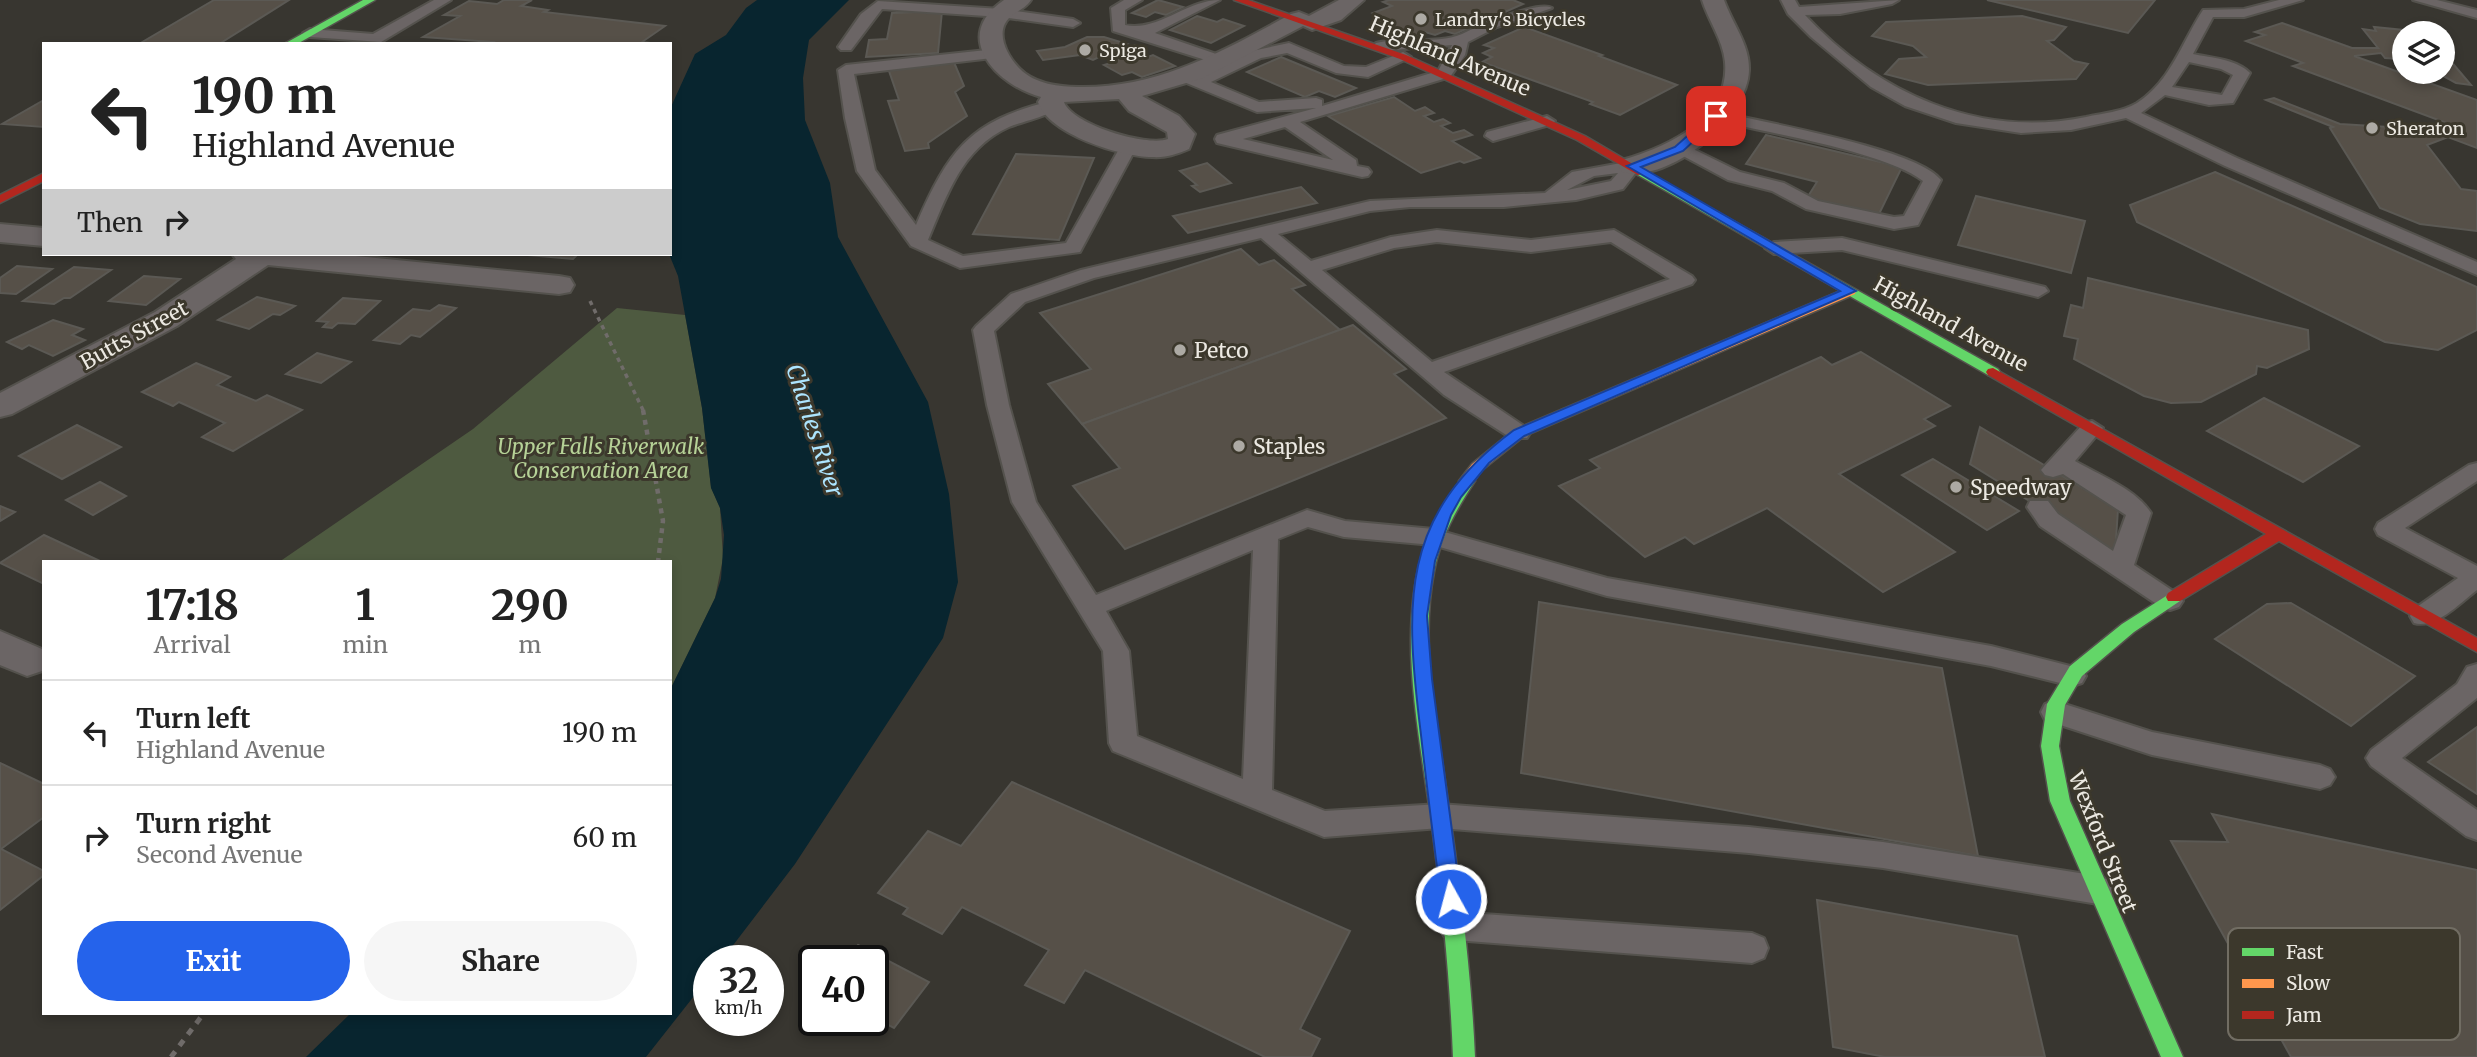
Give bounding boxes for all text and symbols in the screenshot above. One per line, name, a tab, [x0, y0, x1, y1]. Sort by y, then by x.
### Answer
place label: Landry's Bicycles	[1435, 8, 1586, 31]
street label: Highland Avenue	[1365, 10, 1535, 102]
marker: Landry's Bicycles	[1413, 11, 1429, 27]
map controls	[2392, 21, 2455, 84]
button: layers	[2392, 21, 2455, 84]
place label: Spiga	[1099, 39, 1147, 62]
marker: Spiga	[1077, 42, 1093, 58]
text: 190 m	[192, 65, 336, 126]
icon: left	[77, 70, 168, 161]
pin	[1686, 86, 1746, 146]
icon: arrive	[1697, 97, 1735, 135]
place label: Sheraton	[2386, 117, 2464, 140]
marker: Sheraton	[2364, 120, 2380, 136]
text: Highland Avenue	[192, 126, 455, 166]
icon: right	[157, 203, 195, 241]
text: Then	[77, 206, 143, 239]
street label: Highland Avenue	[1869, 270, 2033, 378]
street label: Butts Street	[75, 294, 193, 376]
place label: Petco	[1194, 337, 1249, 364]
marker: Petco	[1172, 342, 1188, 358]
water label: Charles River	[780, 360, 850, 501]
park label: Upper Falls Riverwalk Conservation Area	[497, 433, 705, 484]
place label: Staples	[1253, 433, 1325, 460]
marker: Staples	[1231, 438, 1247, 454]
place label: Speedway	[1970, 474, 2073, 501]
marker: Speedway	[1948, 479, 1964, 495]
text: 17:18	[145, 579, 239, 631]
text: 1	[355, 579, 375, 631]
text: 290	[491, 579, 569, 631]
text: Arrival	[154, 630, 231, 659]
text: min	[342, 630, 388, 659]
text: m	[519, 630, 541, 659]
text: Turn left	[136, 702, 250, 735]
icon: left	[77, 714, 115, 752]
text: 190 m	[562, 716, 637, 749]
text: Highland Avenue	[136, 735, 325, 764]
street label: Wexford Street	[2062, 766, 2144, 917]
text: Turn right	[136, 807, 271, 840]
icon: right	[77, 819, 115, 857]
text: 60 m	[573, 821, 637, 854]
text: Second Avenue	[136, 840, 302, 869]
position arrow	[1414, 862, 1488, 936]
button: Exit	[77, 921, 350, 1001]
button: Share	[364, 921, 637, 1001]
legend	[2228, 928, 2460, 1040]
text: Fast	[2286, 940, 2324, 964]
speed limit sign: 40	[798, 945, 889, 1036]
text: 32	[719, 959, 758, 1003]
text: Slow	[2286, 971, 2331, 995]
text: km/h	[715, 996, 762, 1019]
text: Jam	[2285, 1003, 2322, 1027]

